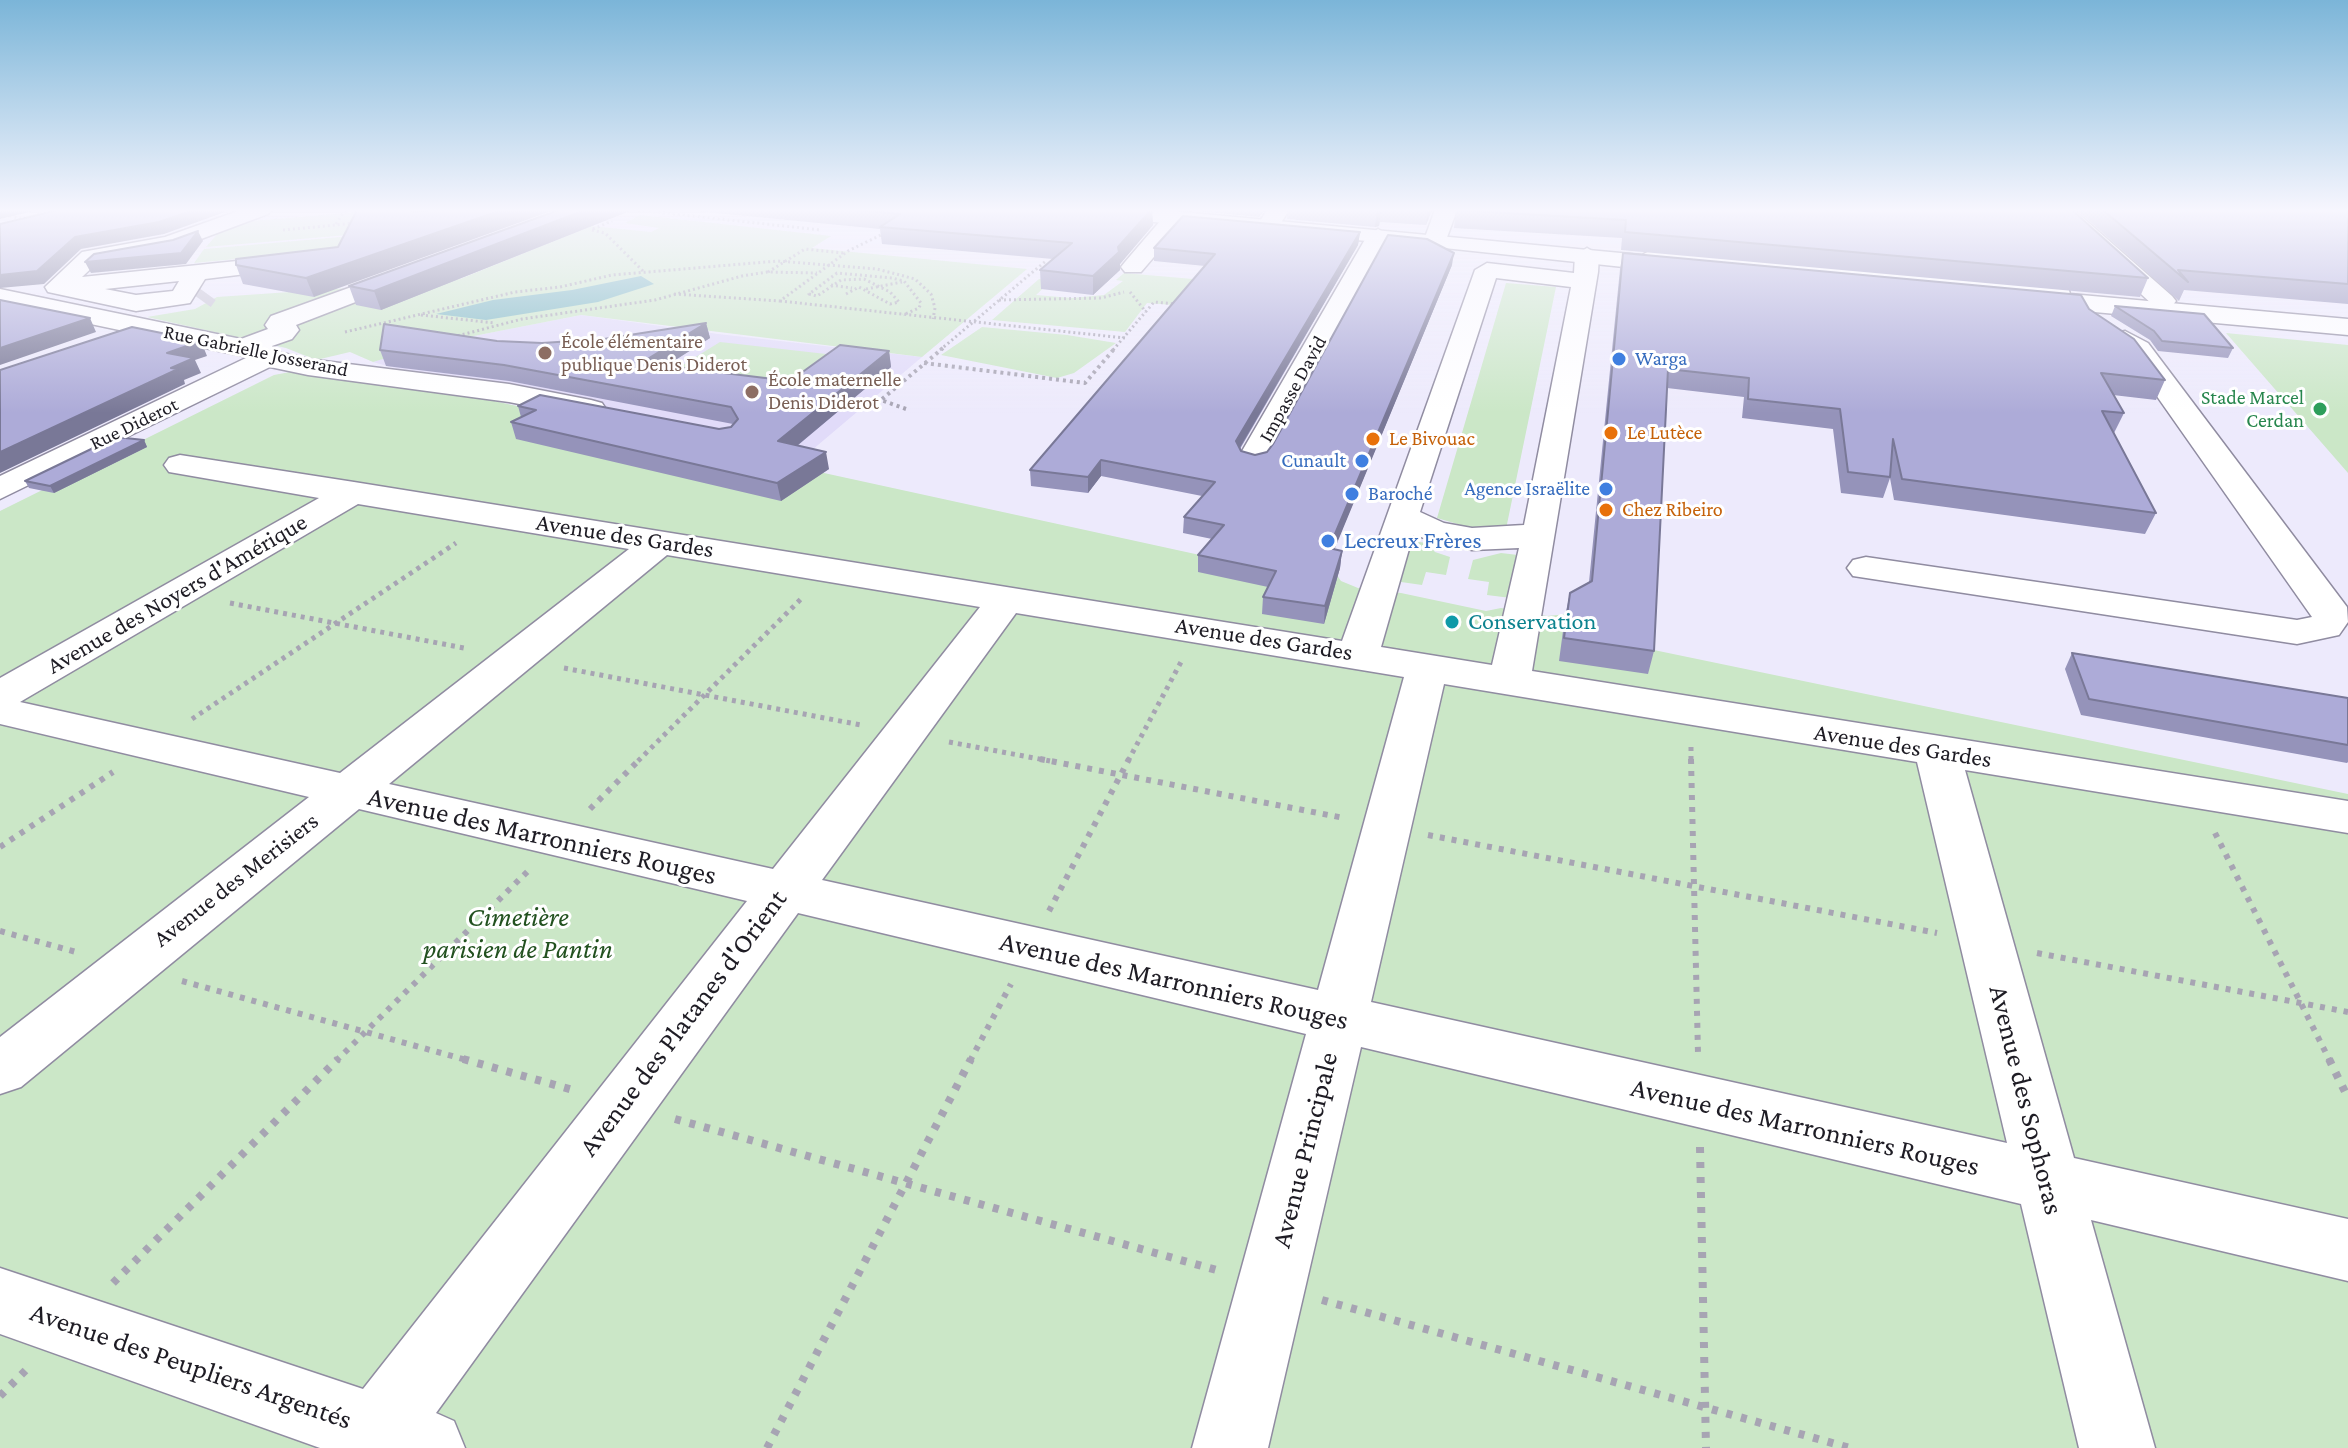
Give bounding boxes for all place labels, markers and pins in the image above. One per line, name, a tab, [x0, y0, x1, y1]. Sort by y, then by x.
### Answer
place label: École élémentaire publique Denis Diderot	[561, 330, 747, 377]
marker: École élémentaire publique Denis Diderot	[536, 344, 554, 362]
place label: Warga	[1635, 347, 1687, 371]
marker: Warga	[1610, 350, 1628, 368]
place label: École maternelle Denis Diderot	[768, 368, 901, 415]
marker: École maternelle Denis Diderot	[743, 383, 761, 401]
place label: Stade Marcel Cerdan	[2201, 386, 2304, 433]
marker: Stade Marcel Cerdan	[2311, 400, 2329, 418]
place label: Le Lutèce	[1627, 421, 1702, 445]
marker: Le Lutèce	[1602, 424, 1620, 442]
place label: Le Bivouac	[1389, 427, 1475, 451]
marker: Le Bivouac	[1364, 430, 1382, 448]
place label: Cunault	[1281, 449, 1346, 473]
marker: Cunault	[1353, 452, 1371, 470]
place label: Agence Israëlite	[1464, 477, 1590, 501]
marker: Agence Israëlite	[1597, 480, 1615, 498]
place label: Baroché	[1368, 482, 1433, 506]
marker: Baroché	[1343, 485, 1361, 503]
place label: Chez Ribeiro	[1622, 498, 1723, 522]
marker: Chez Ribeiro	[1597, 501, 1615, 519]
place label: Lecreux Frères	[1344, 527, 1482, 555]
marker: Lecreux Frères	[1319, 532, 1337, 550]
place label: Conservation	[1468, 608, 1596, 636]
marker: Conservation	[1443, 613, 1461, 631]

